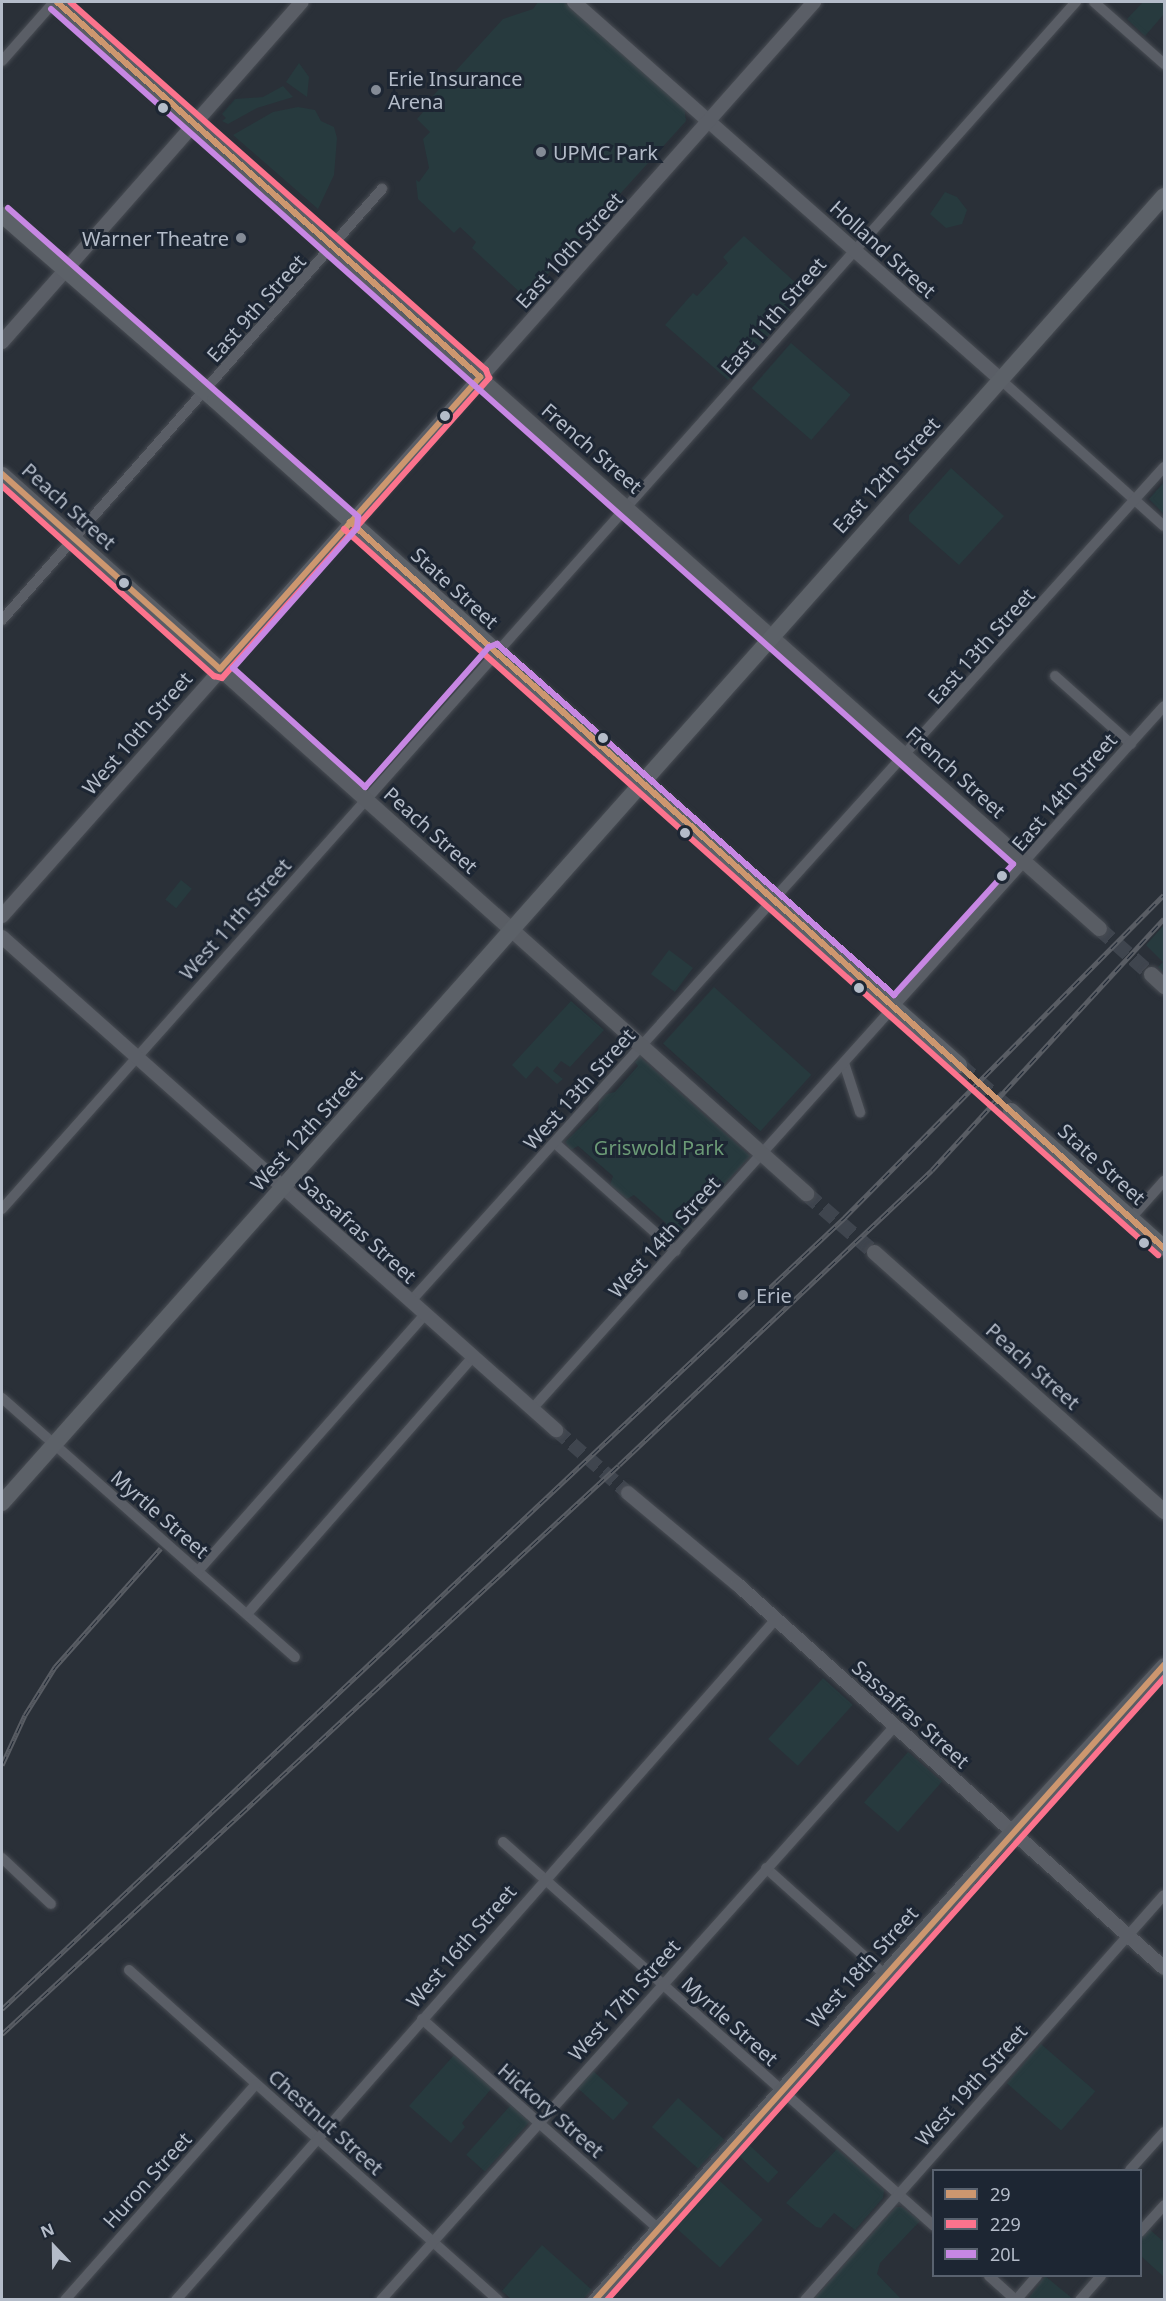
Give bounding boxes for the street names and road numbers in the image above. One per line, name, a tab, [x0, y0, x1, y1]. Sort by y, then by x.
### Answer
street label: East 10th Street	[511, 187, 627, 313]
street label: Holland Street	[825, 195, 941, 303]
street label: East 9th Street	[201, 249, 311, 367]
street label: East 11th Street	[715, 252, 831, 380]
street label: French Street	[537, 398, 647, 498]
street label: East 12th Street	[828, 412, 944, 538]
street label: Peach Street	[17, 458, 121, 554]
street label: State Street	[406, 543, 504, 633]
street label: East 13th Street	[923, 583, 1039, 709]
street label: West 10th Street	[77, 667, 197, 799]
street label: French Street	[902, 721, 1010, 823]
street label: East 14th Street	[1006, 728, 1122, 856]
street label: Peach Street	[379, 782, 483, 878]
street label: West 11th Street	[174, 853, 296, 985]
street label: West 13th Street	[518, 1023, 640, 1155]
street label: West 12th Street	[245, 1064, 367, 1196]
street label: State Street	[1053, 1119, 1151, 1209]
street label: Sassafras Street	[295, 1170, 421, 1288]
street label: West 14th Street	[603, 1171, 725, 1303]
street label: Peach Street	[981, 1318, 1085, 1414]
street label: Myrtle Street	[106, 1465, 214, 1563]
street label: Sassafras Street	[848, 1655, 974, 1773]
street label: West 16th Street	[401, 1880, 521, 2012]
street label: West 18th Street	[801, 1901, 923, 2033]
street label: West 17th Street	[563, 1934, 685, 2066]
street label: Myrtle Street	[677, 1971, 783, 2071]
street label: West 19th Street	[910, 2019, 1032, 2151]
street label: Hickory Street	[493, 2058, 609, 2162]
street label: Chestnut Street	[264, 2064, 388, 2180]
street label: Huron Street	[98, 2127, 196, 2233]

